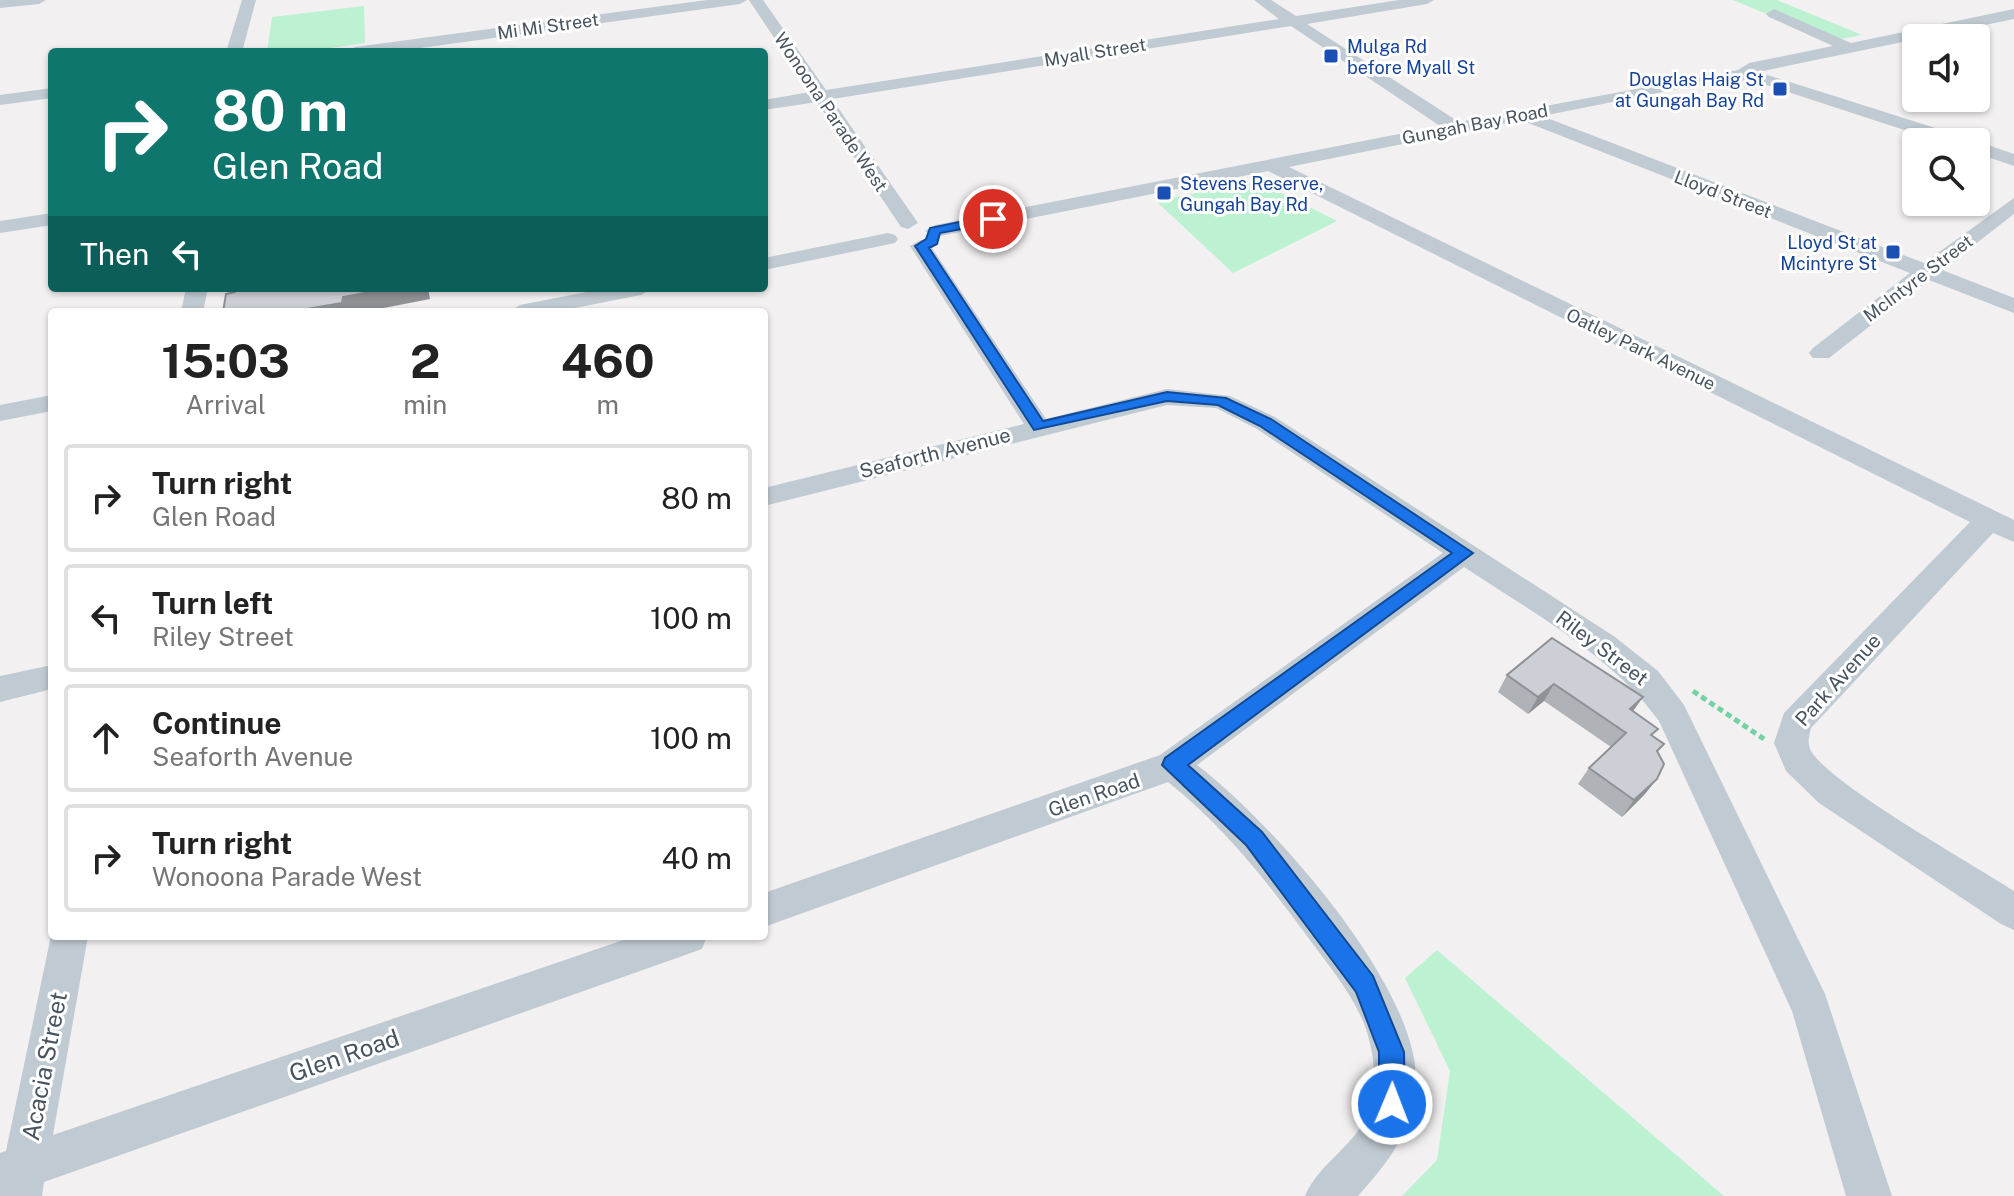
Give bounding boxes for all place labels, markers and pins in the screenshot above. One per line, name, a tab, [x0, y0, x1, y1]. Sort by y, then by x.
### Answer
place label: Mulga Rd before Myall St	[1347, 36, 1475, 78]
marker: Mulga Rd before Myall St	[1322, 47, 1340, 65]
place label: Douglas Haig St at Gungah Bay Rd	[1615, 69, 1764, 111]
marker: Douglas Haig St at Gungah Bay Rd	[1771, 80, 1789, 98]
place label: Stevens Reserve, Gungah Bay Rd	[1180, 173, 1323, 215]
marker: Stevens Reserve, Gungah Bay Rd	[1155, 184, 1173, 202]
pin	[959, 185, 1027, 253]
place label: Lloyd St at Mcintyre St	[1780, 232, 1877, 274]
marker: Lloyd St at Mcintyre St	[1884, 243, 1902, 261]

